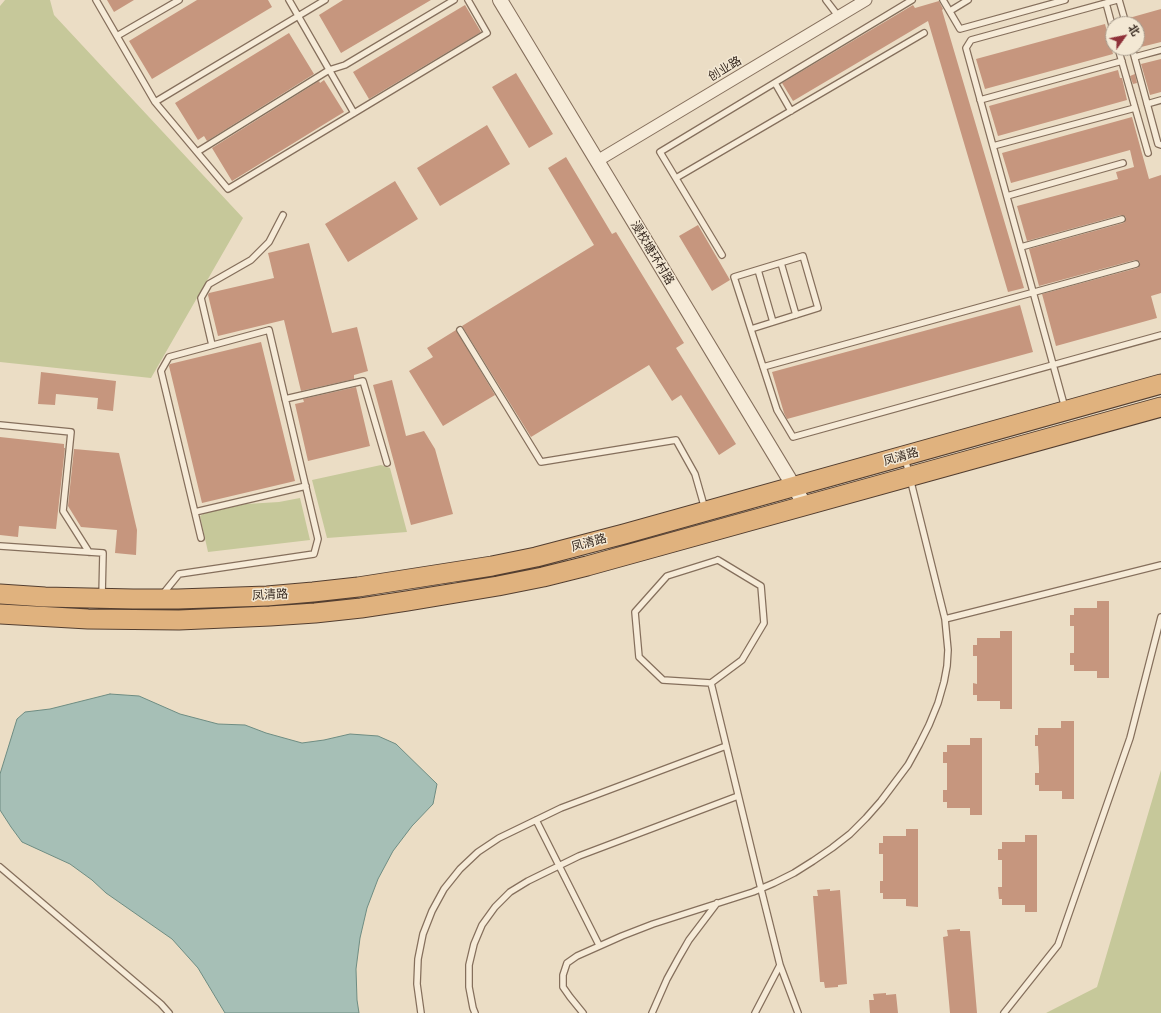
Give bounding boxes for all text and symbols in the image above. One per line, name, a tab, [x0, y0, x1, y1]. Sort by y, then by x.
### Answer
north arrow	[1105, 16, 1145, 56]
text: 北	[1125, 22, 1143, 38]
street label: 创业路	[706, 54, 744, 84]
street label: 浸校塘环村路	[627, 218, 677, 288]
street label: 凤清路	[882, 445, 920, 469]
street label: 凤清路	[570, 531, 608, 555]
street label: 凤清路	[252, 587, 288, 603]

